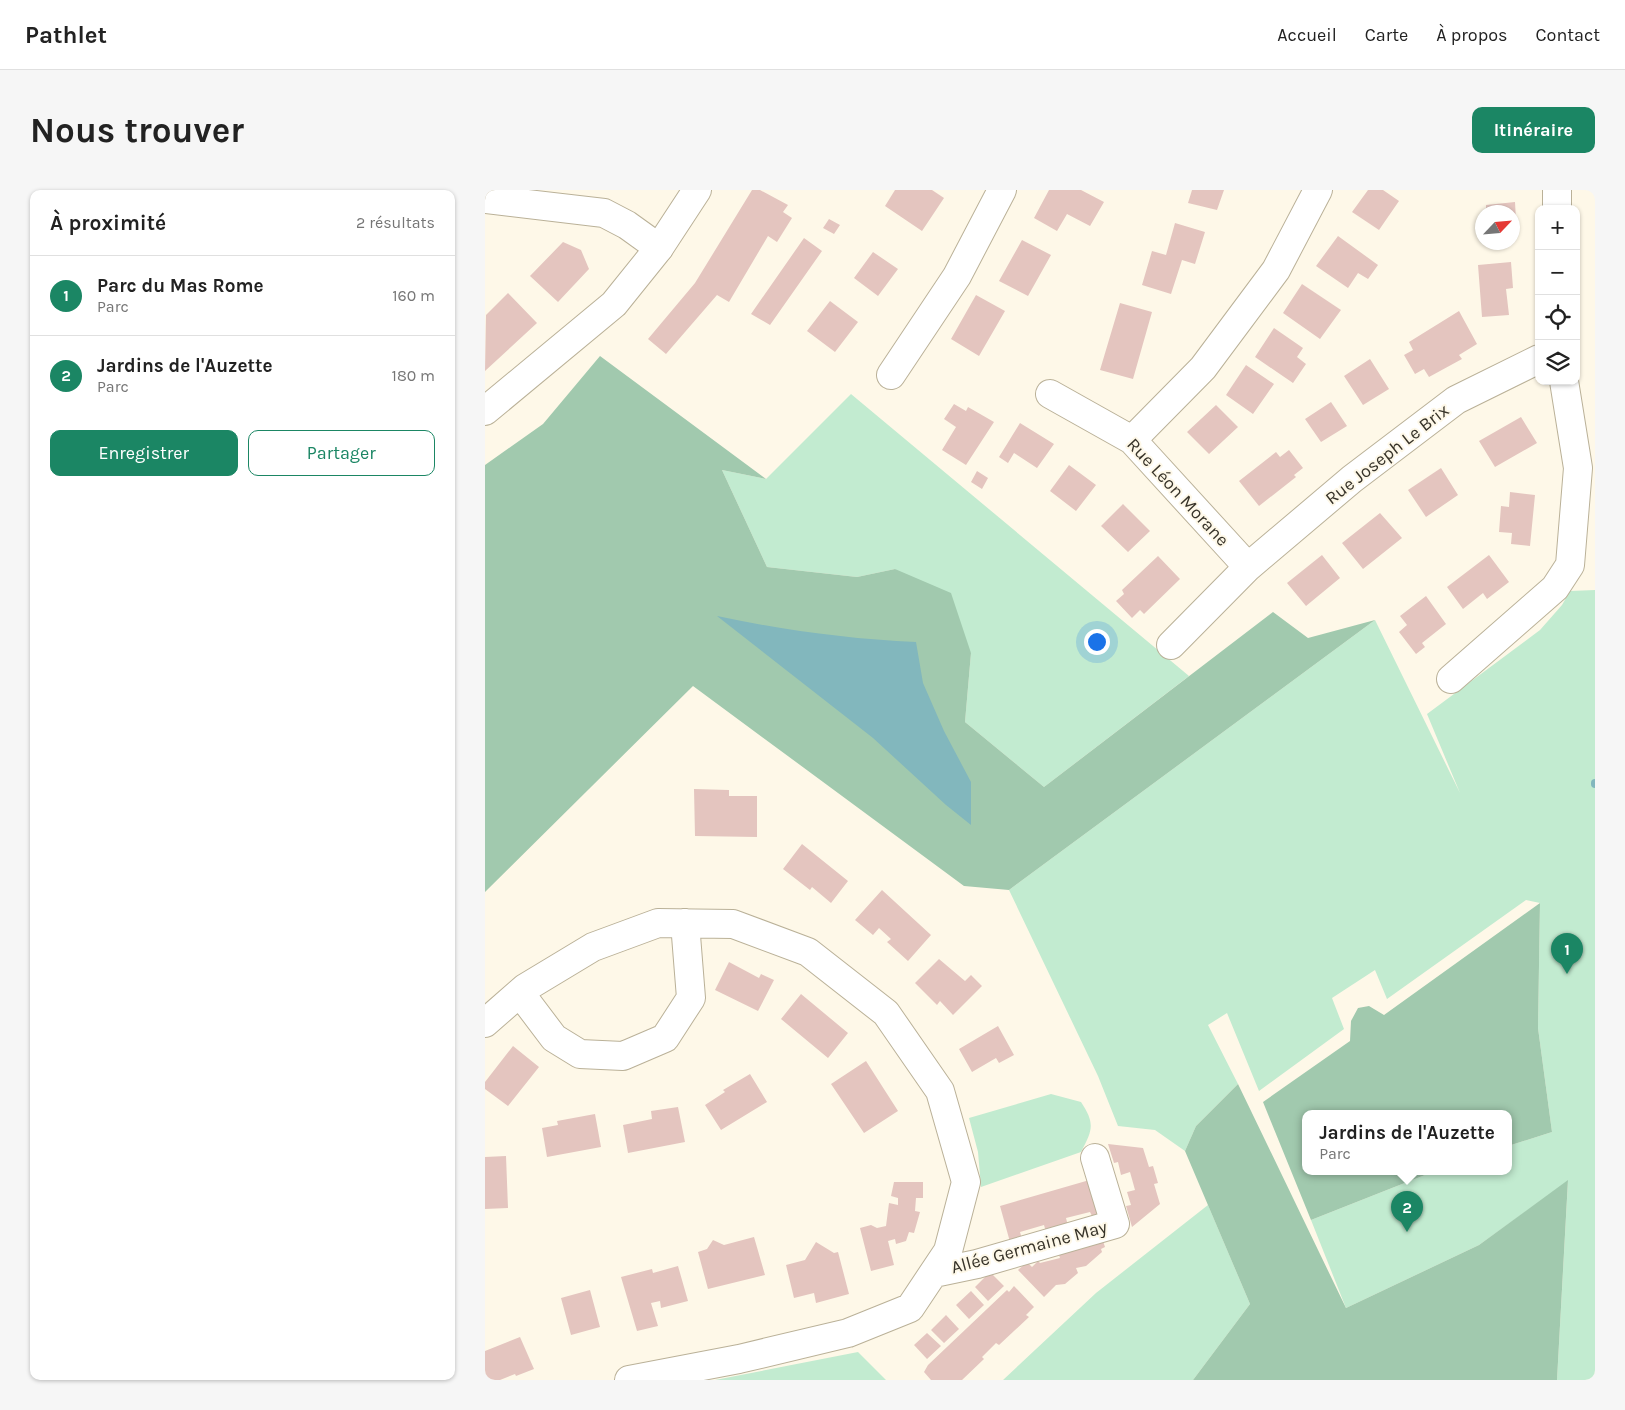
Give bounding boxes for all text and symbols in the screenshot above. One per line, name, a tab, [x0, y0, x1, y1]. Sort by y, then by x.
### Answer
text: Pathlet	[25, 21, 107, 49]
text: Accueil	[1277, 24, 1337, 46]
text: Carte	[1365, 24, 1408, 46]
text: À propos	[1436, 24, 1508, 46]
text: Contact	[1536, 24, 1600, 46]
button: Itinéraire	[1472, 107, 1595, 153]
text: Nous trouver	[30, 110, 244, 151]
north arrow	[1475, 205, 1520, 250]
map controls	[1535, 205, 1580, 385]
button: +	[1535, 205, 1580, 250]
text: À proximité	[50, 211, 166, 235]
text: 2 résultats	[356, 213, 435, 232]
button: −	[1535, 250, 1580, 295]
text: Parc du Mas Rome	[97, 275, 264, 297]
text: 1	[63, 286, 69, 305]
text: 160 m	[392, 286, 435, 305]
button: locate	[1535, 295, 1580, 340]
text: Parc	[97, 297, 129, 316]
button: layers	[1535, 340, 1580, 385]
text: Jardins de l'Auzette	[97, 355, 273, 377]
text: 2	[61, 366, 71, 385]
text: 180 m	[392, 366, 435, 385]
text: Parc	[97, 377, 129, 396]
street label: Rue Joseph Le Brix	[1321, 399, 1453, 509]
button: Enregistrer	[50, 430, 238, 476]
button: Partager	[248, 430, 435, 476]
street label: Rue Léon Morane	[1122, 433, 1234, 551]
your location	[1084, 629, 1110, 655]
pin: 1	[1551, 933, 1583, 974]
popup	[1302, 1110, 1512, 1175]
text: Jardins de l'Auzette	[1319, 1122, 1495, 1144]
text: Parc	[1319, 1144, 1351, 1163]
pin: 2	[1391, 1191, 1423, 1232]
street label: Allée Germaine May	[949, 1215, 1110, 1278]

